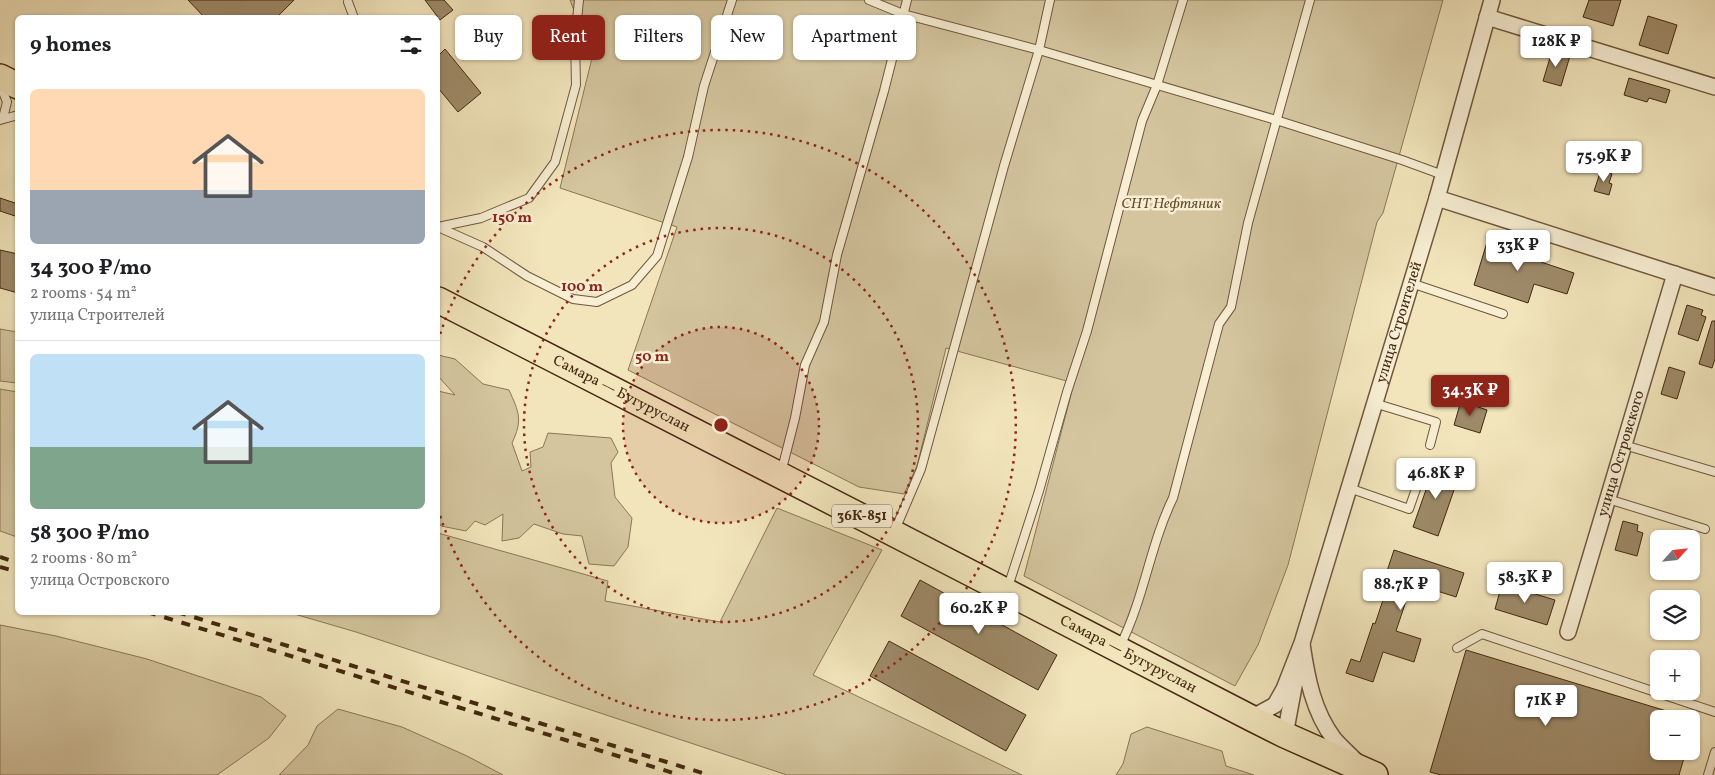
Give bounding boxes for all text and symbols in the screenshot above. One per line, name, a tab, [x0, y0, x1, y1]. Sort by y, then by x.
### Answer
chip: Buy	[455, 15, 522, 60]
chip: Rent	[532, 15, 605, 60]
chip: Filters	[615, 15, 701, 60]
chip: New	[711, 15, 783, 60]
chip: Apartment	[793, 15, 916, 60]
pin: 128K ₽	[1515, 26, 1597, 68]
text: 9 homes	[30, 31, 111, 60]
icon: filters	[397, 31, 425, 59]
text: 128K ₽	[1531, 31, 1581, 53]
icon: home	[183, 121, 273, 211]
pin: 75.9K ₽	[1558, 140, 1650, 183]
text: 75.9K ₽	[1577, 146, 1631, 168]
park label: СНТ Нефтяник	[1121, 194, 1222, 215]
text: 150 m	[492, 208, 532, 229]
pin: 33K ₽	[1483, 230, 1553, 272]
text: 33K ₽	[1497, 235, 1539, 257]
text: 34 300 ₽/mo	[30, 254, 152, 283]
street label: улица Строителей	[1371, 259, 1428, 386]
text: 100 m	[561, 277, 604, 298]
text: 2 rooms · 54 m²	[30, 283, 137, 305]
text: улица Строителей	[30, 305, 165, 327]
text: 50 m	[635, 347, 669, 368]
street label: Самара — Бугуруслан	[549, 350, 694, 438]
pin: 34.3K ₽	[1424, 374, 1516, 417]
text: 34.3K ₽	[1442, 380, 1498, 402]
icon: home	[183, 387, 273, 477]
street label: улица Островского	[1592, 388, 1650, 520]
centre of rings	[712, 416, 730, 434]
pin: 46.8K ₽	[1390, 458, 1482, 500]
text: 46.8K ₽	[1407, 463, 1465, 485]
road number: 36К-851	[832, 504, 892, 528]
text: 58 300 ₽/mo	[30, 519, 150, 548]
north arrow	[1650, 530, 1700, 580]
map controls	[1650, 530, 1700, 760]
text: 2 rooms · 80 m²	[30, 548, 137, 570]
pin: 58.3K ₽	[1479, 562, 1571, 604]
text: 58.3K ₽	[1498, 567, 1552, 589]
pin: 88.7K ₽	[1355, 568, 1447, 611]
text: улица Островского	[30, 570, 170, 592]
text: 88.7K ₽	[1374, 574, 1428, 596]
button: layers	[1650, 590, 1700, 640]
pin: 60.2K ₽	[933, 592, 1025, 635]
text: 60.2K ₽	[950, 598, 1008, 620]
street label: Самара — Бугуруслан	[1056, 610, 1200, 699]
button: +	[1650, 650, 1700, 700]
pin: 71K ₽	[1511, 684, 1581, 727]
text: 71K ₽	[1526, 690, 1566, 712]
button: −	[1650, 710, 1700, 760]

